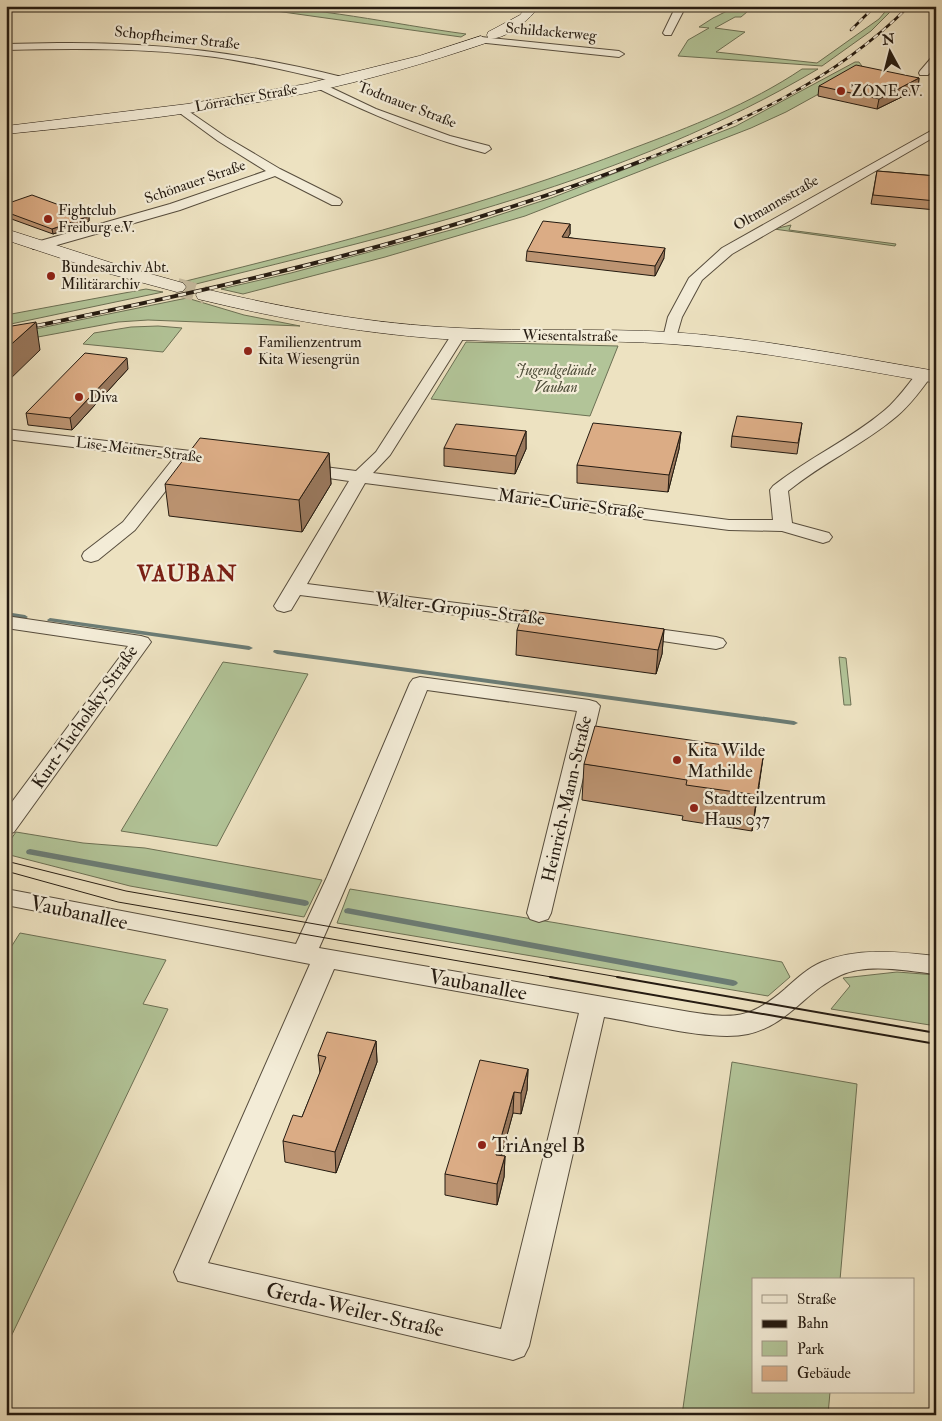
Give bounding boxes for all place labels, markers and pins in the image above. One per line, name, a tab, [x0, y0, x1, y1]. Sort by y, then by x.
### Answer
place label: ZONE e.V.	[851, 82, 922, 101]
marker: ZONE e.V.	[835, 85, 847, 97]
place label: Fightclub Freiburg e.V.	[58, 201, 135, 237]
marker: Fightclub Freiburg e.V.	[42, 213, 54, 225]
place label: Bundesarchiv Abt. Militärarchiv	[61, 258, 169, 294]
marker: Bundesarchiv Abt. Militärarchiv	[45, 270, 57, 282]
place label: Familienzentrum Kita Wiesengrün	[258, 333, 362, 369]
marker: Familienzentrum Kita Wiesengrün	[242, 345, 254, 357]
place label: Diva	[89, 388, 119, 407]
marker: Diva	[73, 391, 85, 403]
place label: Kita Wilde Mathilde	[687, 739, 766, 783]
marker: Kita Wilde Mathilde	[671, 754, 683, 766]
place label: Stadtteilzentrum Haus 037	[704, 787, 826, 831]
marker: Stadtteilzentrum Haus 037	[688, 802, 700, 814]
place label: TriAngel B	[492, 1132, 586, 1159]
marker: TriAngel B	[476, 1139, 488, 1151]

